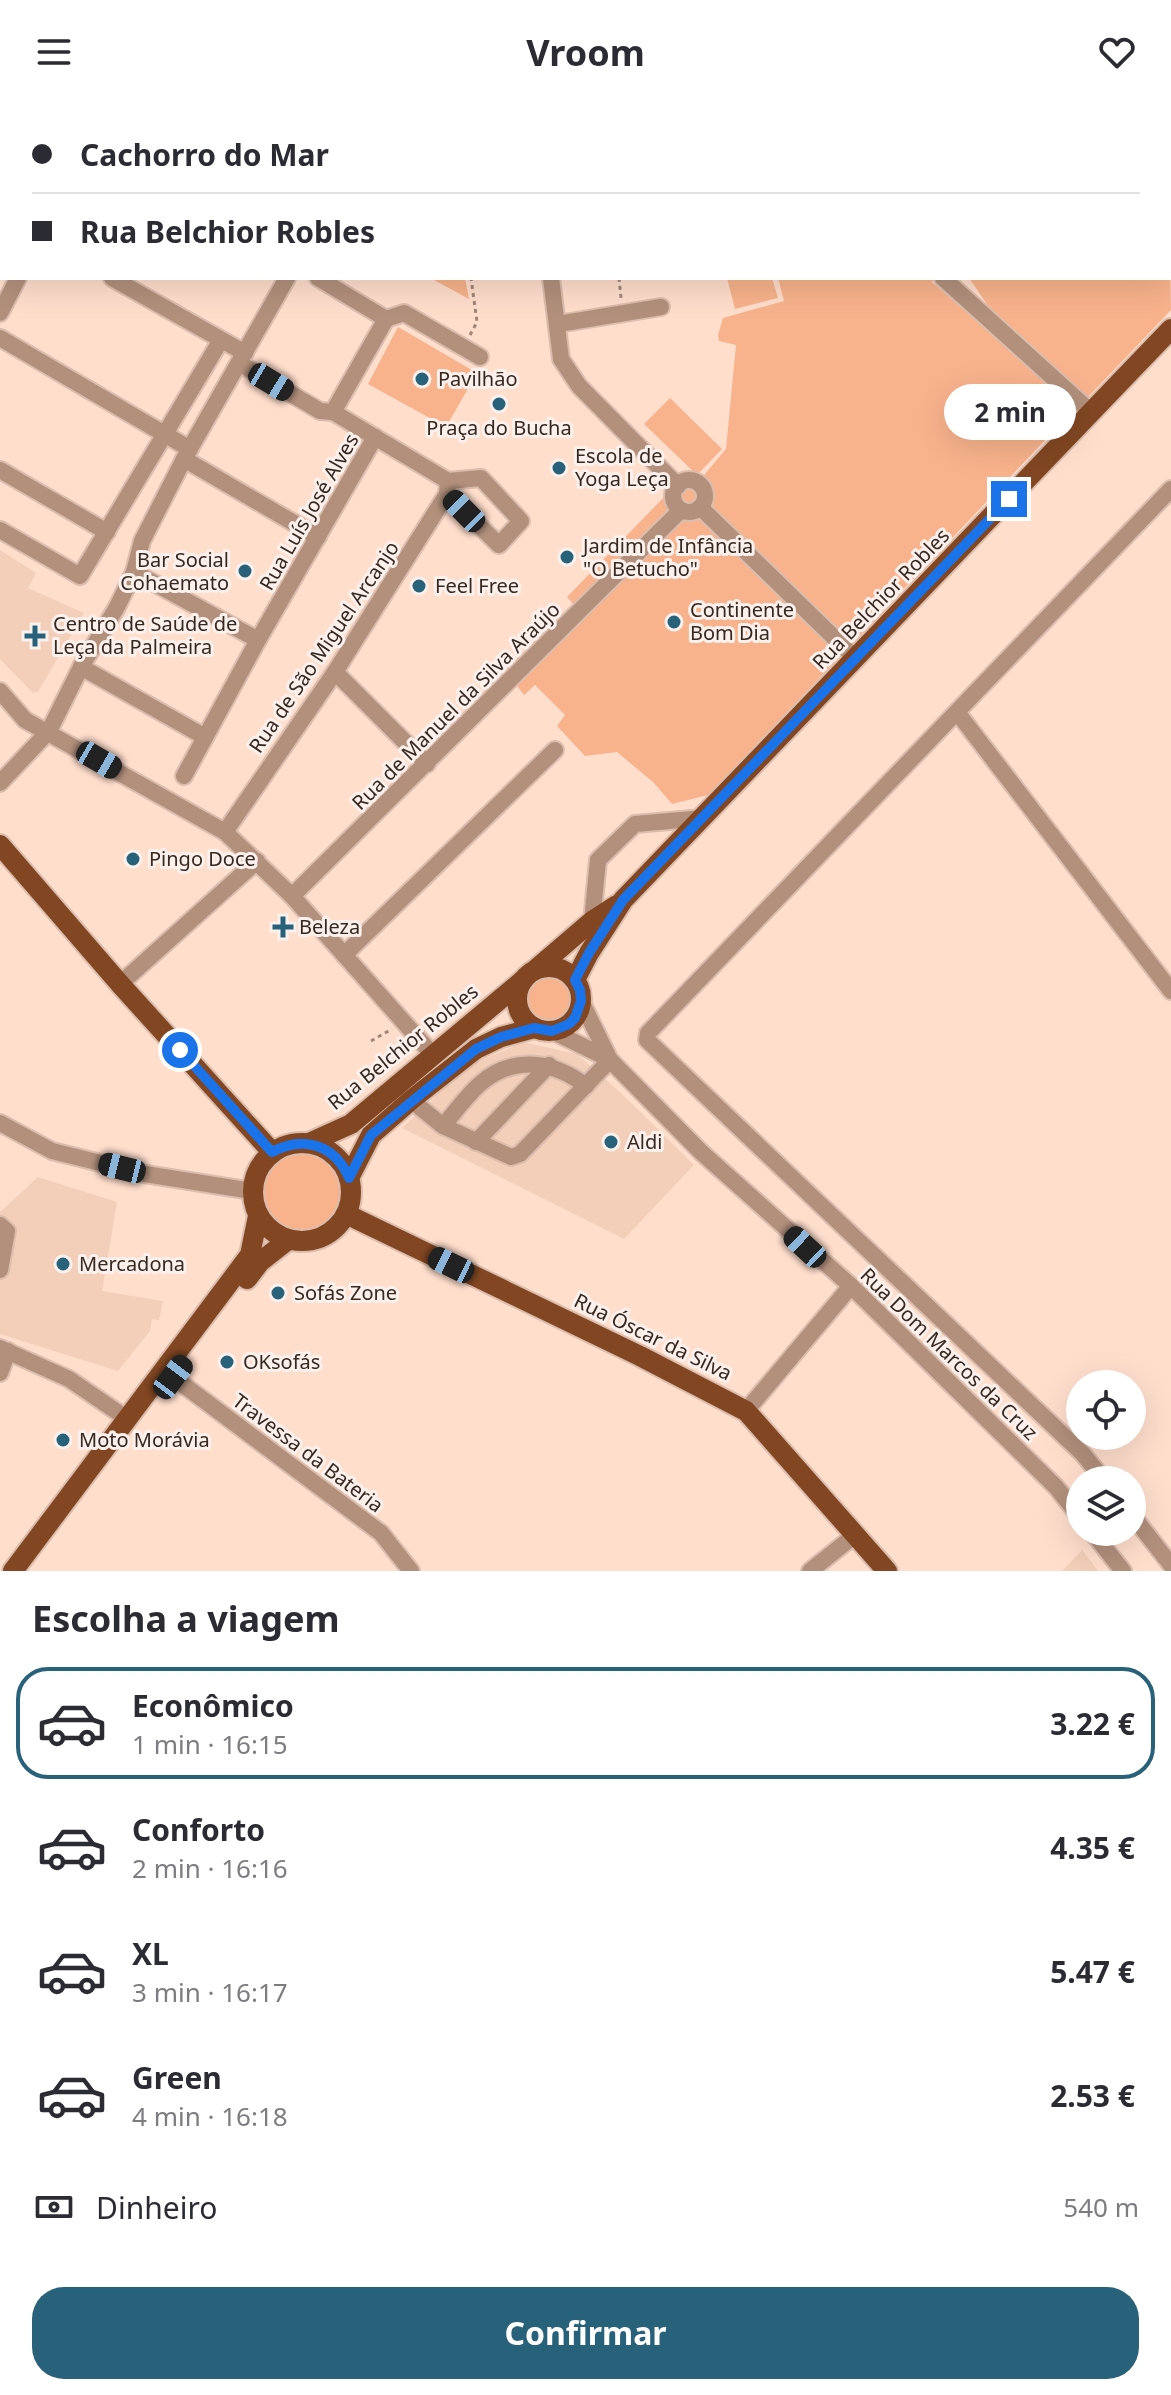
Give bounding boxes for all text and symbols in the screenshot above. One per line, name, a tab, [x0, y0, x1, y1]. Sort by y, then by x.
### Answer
text: Vroom	[526, 28, 645, 77]
icon: menu	[32, 30, 76, 74]
icon: heart	[1095, 30, 1139, 74]
text: Cachorro do Mar	[80, 134, 329, 175]
text: Rua Belchior Robles	[80, 211, 375, 252]
car	[244, 359, 298, 405]
place label: Pavilhão	[438, 365, 517, 392]
marker: Pavilhão	[413, 370, 431, 388]
callout: 2 min	[943, 383, 1075, 439]
text: 2 min	[974, 394, 1046, 430]
marker: Praça do Bucha	[490, 395, 508, 413]
place label: Praça do Bucha	[426, 414, 572, 441]
street label: Rua Luís José Alves	[253, 429, 364, 595]
place label: Escola de Yoga Leça	[575, 442, 669, 492]
marker: Escola de Yoga Leça	[550, 459, 568, 477]
route end	[991, 481, 1027, 517]
car	[439, 486, 489, 536]
street label: Rua Belchior Robles	[806, 522, 955, 675]
place label: Jardim de Infância "O Betucho"	[581, 532, 753, 582]
street label: Rua de São Miguel Arcanjo	[242, 535, 405, 758]
place label: Bar Social Cohaemato	[120, 546, 229, 596]
marker: Jardim de Infância "O Betucho"	[558, 548, 576, 566]
marker: Bar Social Cohaemato	[236, 562, 254, 580]
place label: Feel Free	[435, 572, 519, 599]
marker: Feel Free	[410, 577, 428, 595]
street label: Rua de Manuel da Silva Araújo	[346, 596, 566, 816]
place label: Continente Bom Dia	[690, 596, 794, 646]
place label: Centro de Saúde de Leça da Palmeira	[53, 610, 237, 660]
marker: Continente Bom Dia	[665, 613, 683, 631]
marker: Centro de Saúde de Leça da Palmeira	[24, 625, 46, 647]
car	[72, 738, 126, 782]
place label: Pingo Doce	[149, 845, 256, 872]
marker: Pingo Doce	[124, 850, 142, 868]
place label: Beleza	[299, 913, 360, 940]
marker: Beleza	[274, 918, 292, 936]
street label: Rua Belchior Robles	[322, 978, 484, 1116]
route start	[162, 1032, 198, 1068]
place label: Aldi	[627, 1128, 662, 1155]
marker: Aldi	[602, 1133, 620, 1151]
car	[96, 1151, 148, 1185]
car	[779, 1222, 831, 1272]
car	[424, 1244, 478, 1286]
place label: Mercadona	[79, 1250, 185, 1277]
marker: Mercadona	[54, 1255, 72, 1273]
street label: Rua Dom Marcos da Cruz	[855, 1262, 1044, 1446]
place label: Sofás Zone	[294, 1279, 397, 1306]
marker: Sofás Zone	[269, 1284, 287, 1302]
street label: Rua Óscar da Silva	[570, 1287, 736, 1386]
place label: OKsofás	[243, 1348, 320, 1375]
car	[149, 1351, 197, 1403]
marker: OKsofás	[218, 1353, 236, 1371]
map controls	[1066, 1370, 1146, 1546]
button: locate	[1066, 1370, 1146, 1450]
street label: Travessa da Bateria	[227, 1387, 389, 1518]
place label: Moto Morávia	[79, 1426, 210, 1453]
marker: Moto Morávia	[54, 1431, 72, 1449]
button: layers	[1066, 1466, 1146, 1546]
text: Escolha a viagem	[32, 1594, 340, 1643]
text: Econômico	[132, 1685, 294, 1726]
icon: car	[36, 1687, 108, 1759]
text: 3.22 €	[1050, 1703, 1135, 1744]
text: 1 min · 16:15	[132, 1726, 288, 1762]
text: Conforto	[132, 1809, 265, 1850]
icon: car	[36, 1811, 108, 1883]
text: 4.35 €	[1050, 1827, 1135, 1868]
text: 2 min · 16:16	[132, 1850, 288, 1886]
text: XL	[132, 1933, 169, 1974]
icon: car	[36, 1935, 108, 2007]
text: 5.47 €	[1050, 1951, 1135, 1992]
text: 3 min · 16:17	[132, 1974, 288, 2010]
text: Green	[132, 2057, 222, 2098]
icon: car	[36, 2059, 108, 2131]
text: 2.53 €	[1050, 2075, 1135, 2116]
text: 4 min · 16:18	[132, 2098, 288, 2134]
icon: cash	[32, 2185, 76, 2229]
text: Dinheiro	[96, 2187, 217, 2228]
text: 540 m	[1063, 2189, 1139, 2225]
button: Confirmar	[32, 2287, 1139, 2379]

